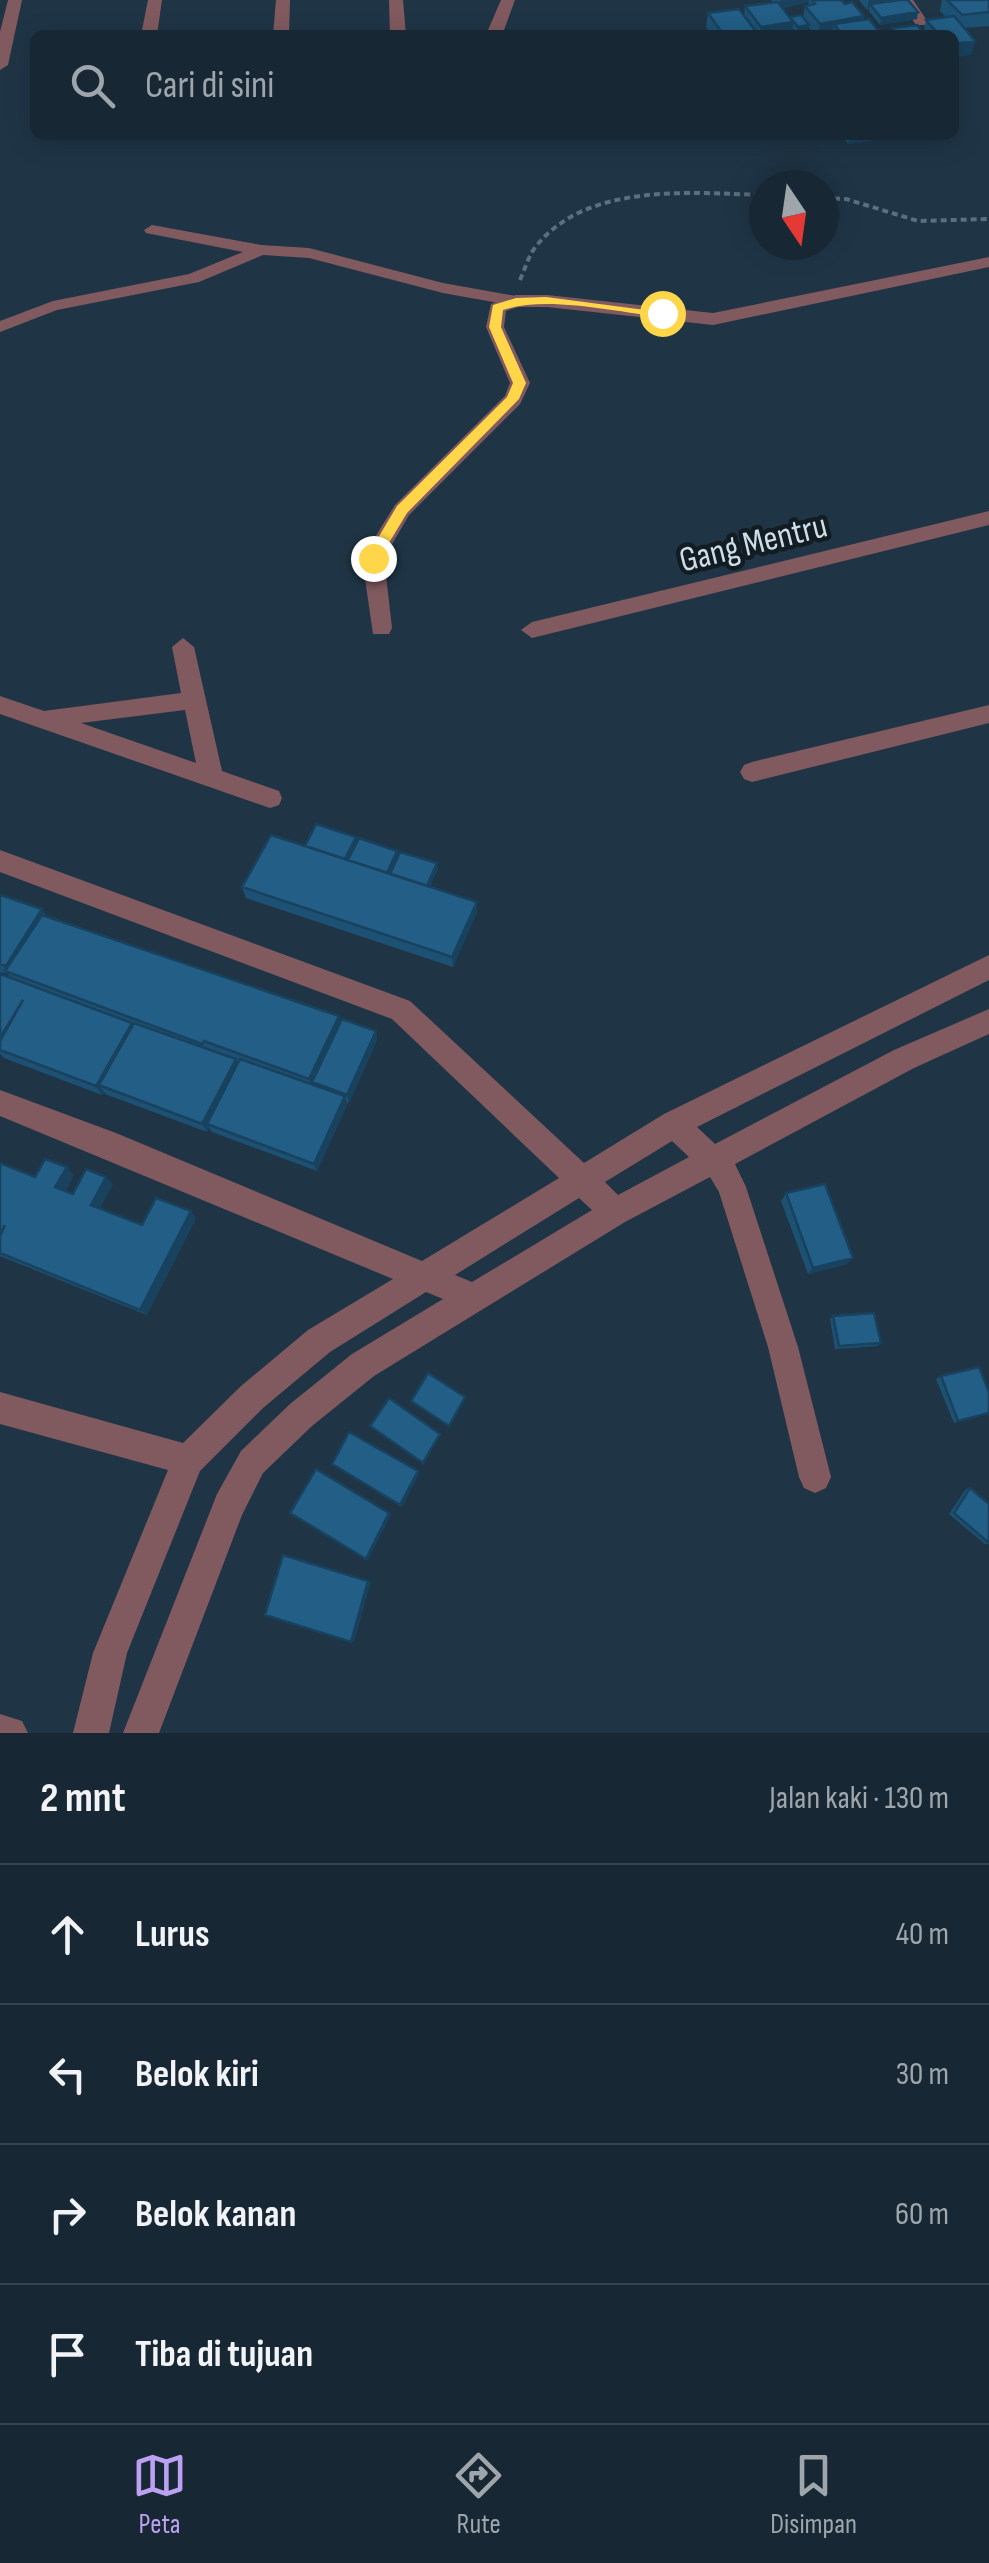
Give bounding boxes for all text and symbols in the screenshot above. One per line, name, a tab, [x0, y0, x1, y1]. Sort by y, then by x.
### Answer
search box	[30, 30, 959, 140]
icon: search	[65, 58, 120, 113]
text: Cari di sini	[145, 63, 274, 108]
north arrow	[749, 170, 839, 260]
route start	[640, 291, 686, 337]
street label: Gang Mentru	[675, 504, 832, 583]
route end	[351, 536, 397, 582]
text: 2 mnt	[40, 1773, 126, 1824]
text: Jalan kaki · 130 m	[769, 1779, 949, 1818]
icon: ahead	[40, 1907, 95, 1962]
text: Lurus	[135, 1912, 209, 1957]
text: 40 m	[896, 1915, 949, 1954]
icon: left	[40, 2047, 95, 2102]
text: Belok kiri	[135, 2052, 259, 2097]
text: 30 m	[896, 2055, 949, 2094]
icon: right	[40, 2187, 95, 2242]
text: Belok kanan	[135, 2192, 296, 2237]
text: 60 m	[895, 2195, 949, 2234]
icon: arrive	[40, 2327, 95, 2382]
text: Tiba di tujuan	[135, 2332, 313, 2377]
tab: Peta	[132, 2448, 187, 2541]
tab: Rute	[451, 2448, 506, 2541]
tab: Disimpan	[770, 2448, 857, 2541]

